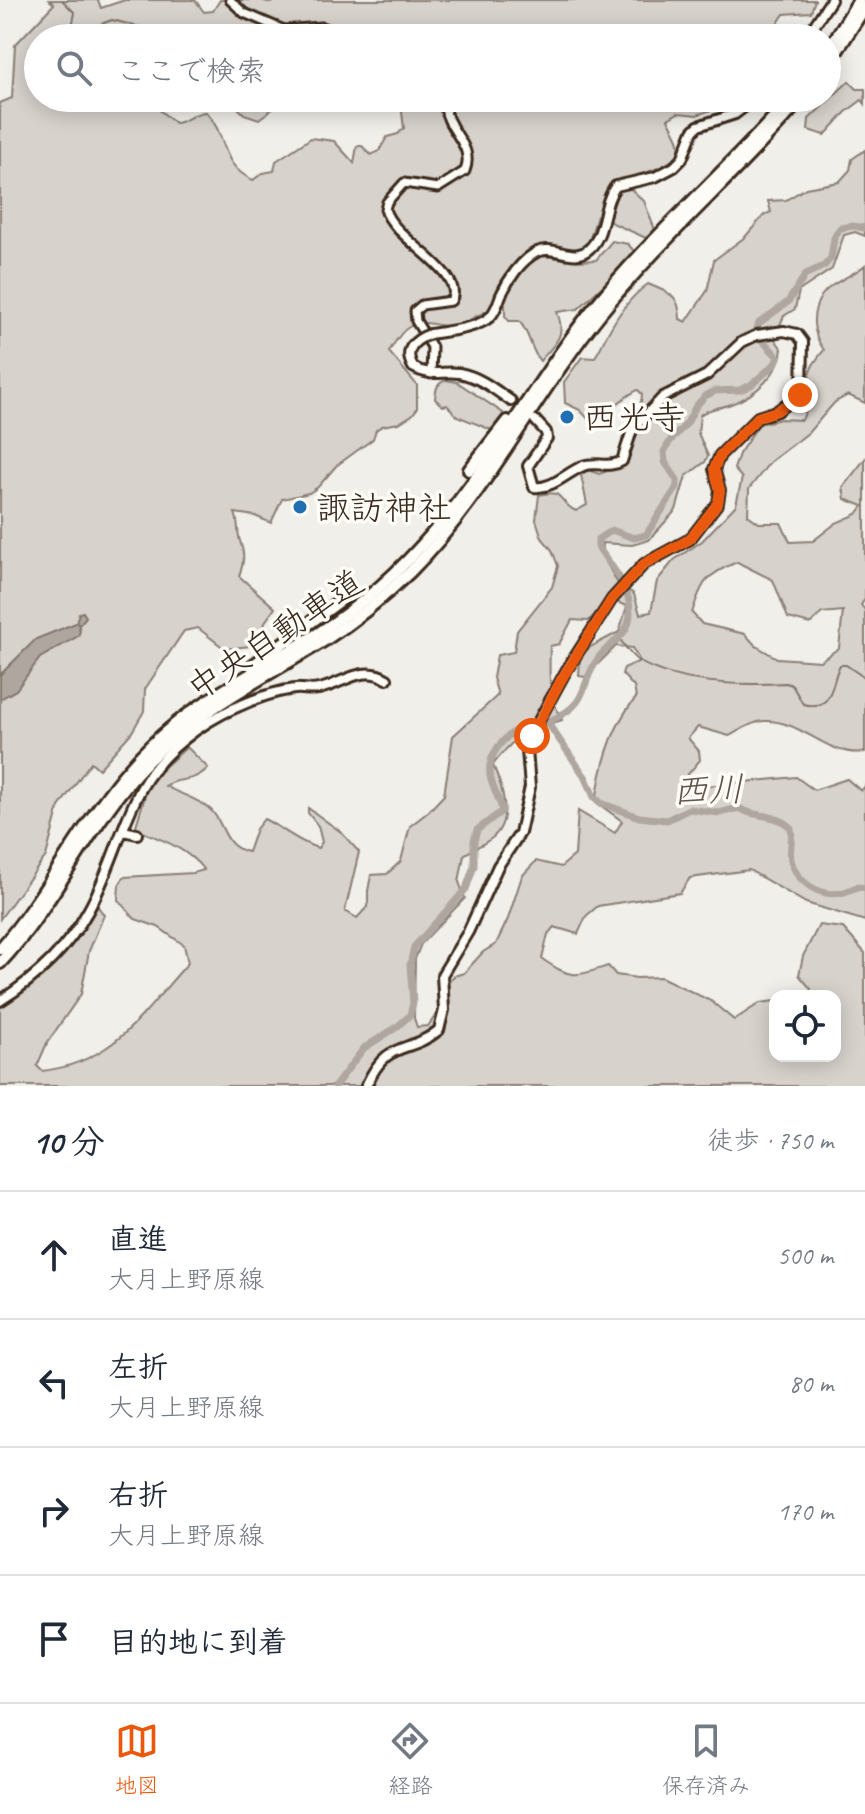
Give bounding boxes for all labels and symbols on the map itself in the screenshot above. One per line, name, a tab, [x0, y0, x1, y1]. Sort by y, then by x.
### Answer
route end	[782, 377, 818, 413]
place label: 西光寺	[583, 396, 685, 439]
marker: 西光寺	[558, 408, 576, 426]
place label: 諏訪神社	[316, 486, 452, 529]
marker: 諏訪神社	[291, 498, 309, 516]
street label: 中央自動車道	[179, 560, 372, 709]
route start	[514, 718, 550, 754]
water label: 西川	[671, 766, 745, 814]

